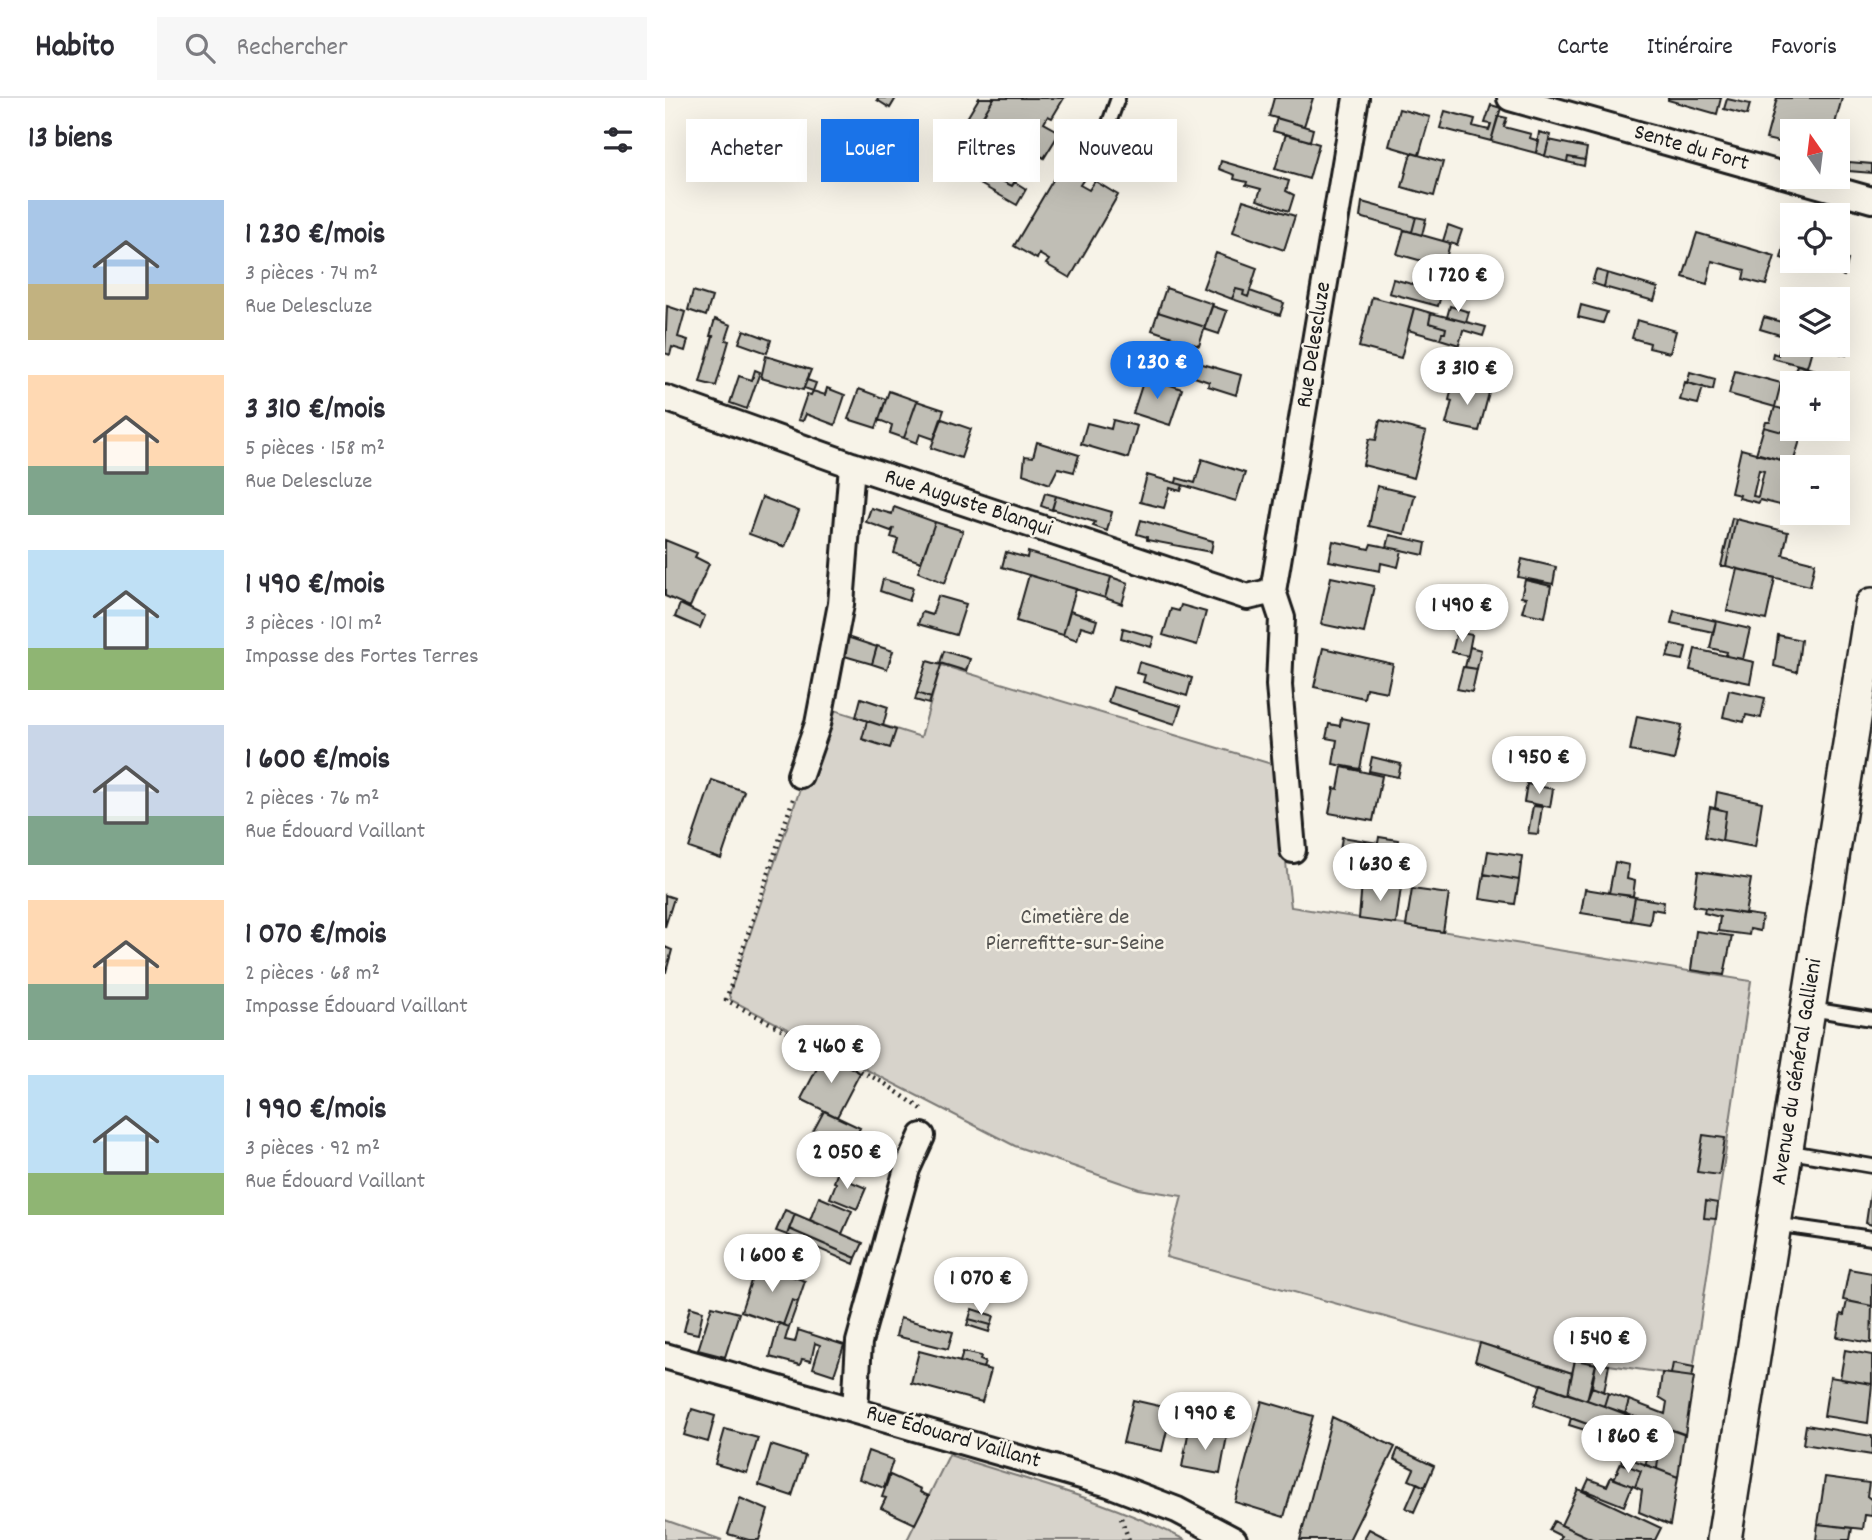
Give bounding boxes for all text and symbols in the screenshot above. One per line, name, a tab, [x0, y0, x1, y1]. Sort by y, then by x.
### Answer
search box	[157, 17, 647, 80]
text: Habito	[35, 25, 115, 72]
icon: search	[181, 29, 219, 67]
text: Rechercher	[237, 30, 348, 67]
text: Carte	[1557, 31, 1609, 65]
text: Itinéraire	[1647, 31, 1733, 65]
text: Favoris	[1771, 31, 1837, 65]
street label: Sente du Fort	[1630, 117, 1752, 181]
text: 13 biens	[28, 119, 113, 162]
chip: Acheter	[686, 119, 807, 182]
chip: Louer	[821, 119, 919, 182]
chip: Filtres	[933, 119, 1040, 182]
chip: Nouveau	[1054, 119, 1177, 182]
north arrow	[1780, 119, 1850, 189]
map controls	[1780, 119, 1850, 525]
icon: filters	[599, 121, 637, 159]
button: locate	[1780, 203, 1850, 273]
text: 1 230 €/mois	[245, 215, 385, 258]
icon: home	[84, 228, 168, 312]
pin: 1 720 €	[1393, 254, 1523, 314]
text: 3 pièces · 74 m²	[245, 258, 378, 291]
text: 1 720 €	[1428, 260, 1488, 293]
street label: Rue Delescluze	[1289, 280, 1341, 410]
button: layers	[1780, 287, 1850, 357]
text: Rue Delescluze	[245, 291, 372, 324]
pin: 1 230 €	[1092, 342, 1222, 401]
text: 1 230 €	[1126, 347, 1188, 380]
pin: 3 310 €	[1402, 348, 1532, 407]
text: 3 310 €	[1436, 353, 1498, 386]
button: +	[1780, 371, 1850, 441]
text: 3 310 €/mois	[245, 390, 386, 433]
icon: home	[84, 403, 168, 487]
text: 5 pièces · 158 m²	[245, 433, 385, 466]
button: −	[1780, 455, 1850, 525]
street label: Rue Auguste Blanqui	[880, 461, 1056, 547]
text: Rue Delescluze	[245, 466, 372, 499]
text: 1 490 €/mois	[245, 565, 385, 608]
icon: home	[84, 578, 168, 662]
pin: 1 490 €	[1397, 584, 1527, 644]
text: 1 490 €	[1431, 590, 1493, 623]
text: 3 pièces · 101 m²	[245, 608, 382, 641]
text: Impasse des Fortes Terres	[245, 641, 479, 674]
pin: 1 950 €	[1474, 736, 1604, 796]
text: 1 600 €/mois	[245, 740, 390, 783]
text: 1 950 €	[1508, 742, 1570, 775]
icon: home	[84, 753, 168, 837]
text: 2 pièces · 76 m²	[245, 783, 379, 816]
text: Rue Édouard Vaillant	[245, 816, 425, 849]
pin: 1 630 €	[1315, 844, 1445, 903]
text: 1 630 €	[1349, 849, 1411, 882]
park label: Cimetière de Pierrefitte-sur-Seine	[986, 902, 1164, 961]
text: 1 070 €/mois	[245, 915, 387, 958]
icon: home	[84, 928, 168, 1012]
street label: Avenue du Général Gallieni	[1764, 956, 1832, 1188]
text: 2 pièces · 68 m²	[245, 958, 380, 991]
text: Impasse Édouard Vaillant	[245, 991, 468, 1024]
pin: 2 460 €	[766, 1026, 896, 1085]
text: 2 460 €	[798, 1031, 864, 1064]
text: 1 990 €/mois	[245, 1090, 387, 1133]
icon: home	[84, 1103, 168, 1187]
pin: 2 050 €	[782, 1132, 912, 1191]
text: 3 pièces · 92 m²	[245, 1133, 380, 1166]
text: 2 050 €	[812, 1137, 882, 1170]
text: Rue Édouard Vaillant	[245, 1166, 425, 1199]
pin: 1 600 €	[707, 1234, 837, 1294]
text: 1 600 €	[740, 1240, 804, 1273]
pin: 1 070 €	[916, 1258, 1046, 1317]
text: 1 070 €	[950, 1263, 1012, 1296]
pin: 1 540 €	[1535, 1318, 1665, 1377]
text: 1 540 €	[1569, 1323, 1631, 1356]
pin: 1 990 €	[1140, 1392, 1270, 1452]
street label: Rue Édouard Vaillant	[862, 1397, 1044, 1479]
text: 1 990 €	[1174, 1398, 1236, 1431]
pin: 1 860 €	[1563, 1416, 1693, 1475]
text: 1 860 €	[1597, 1421, 1659, 1454]

